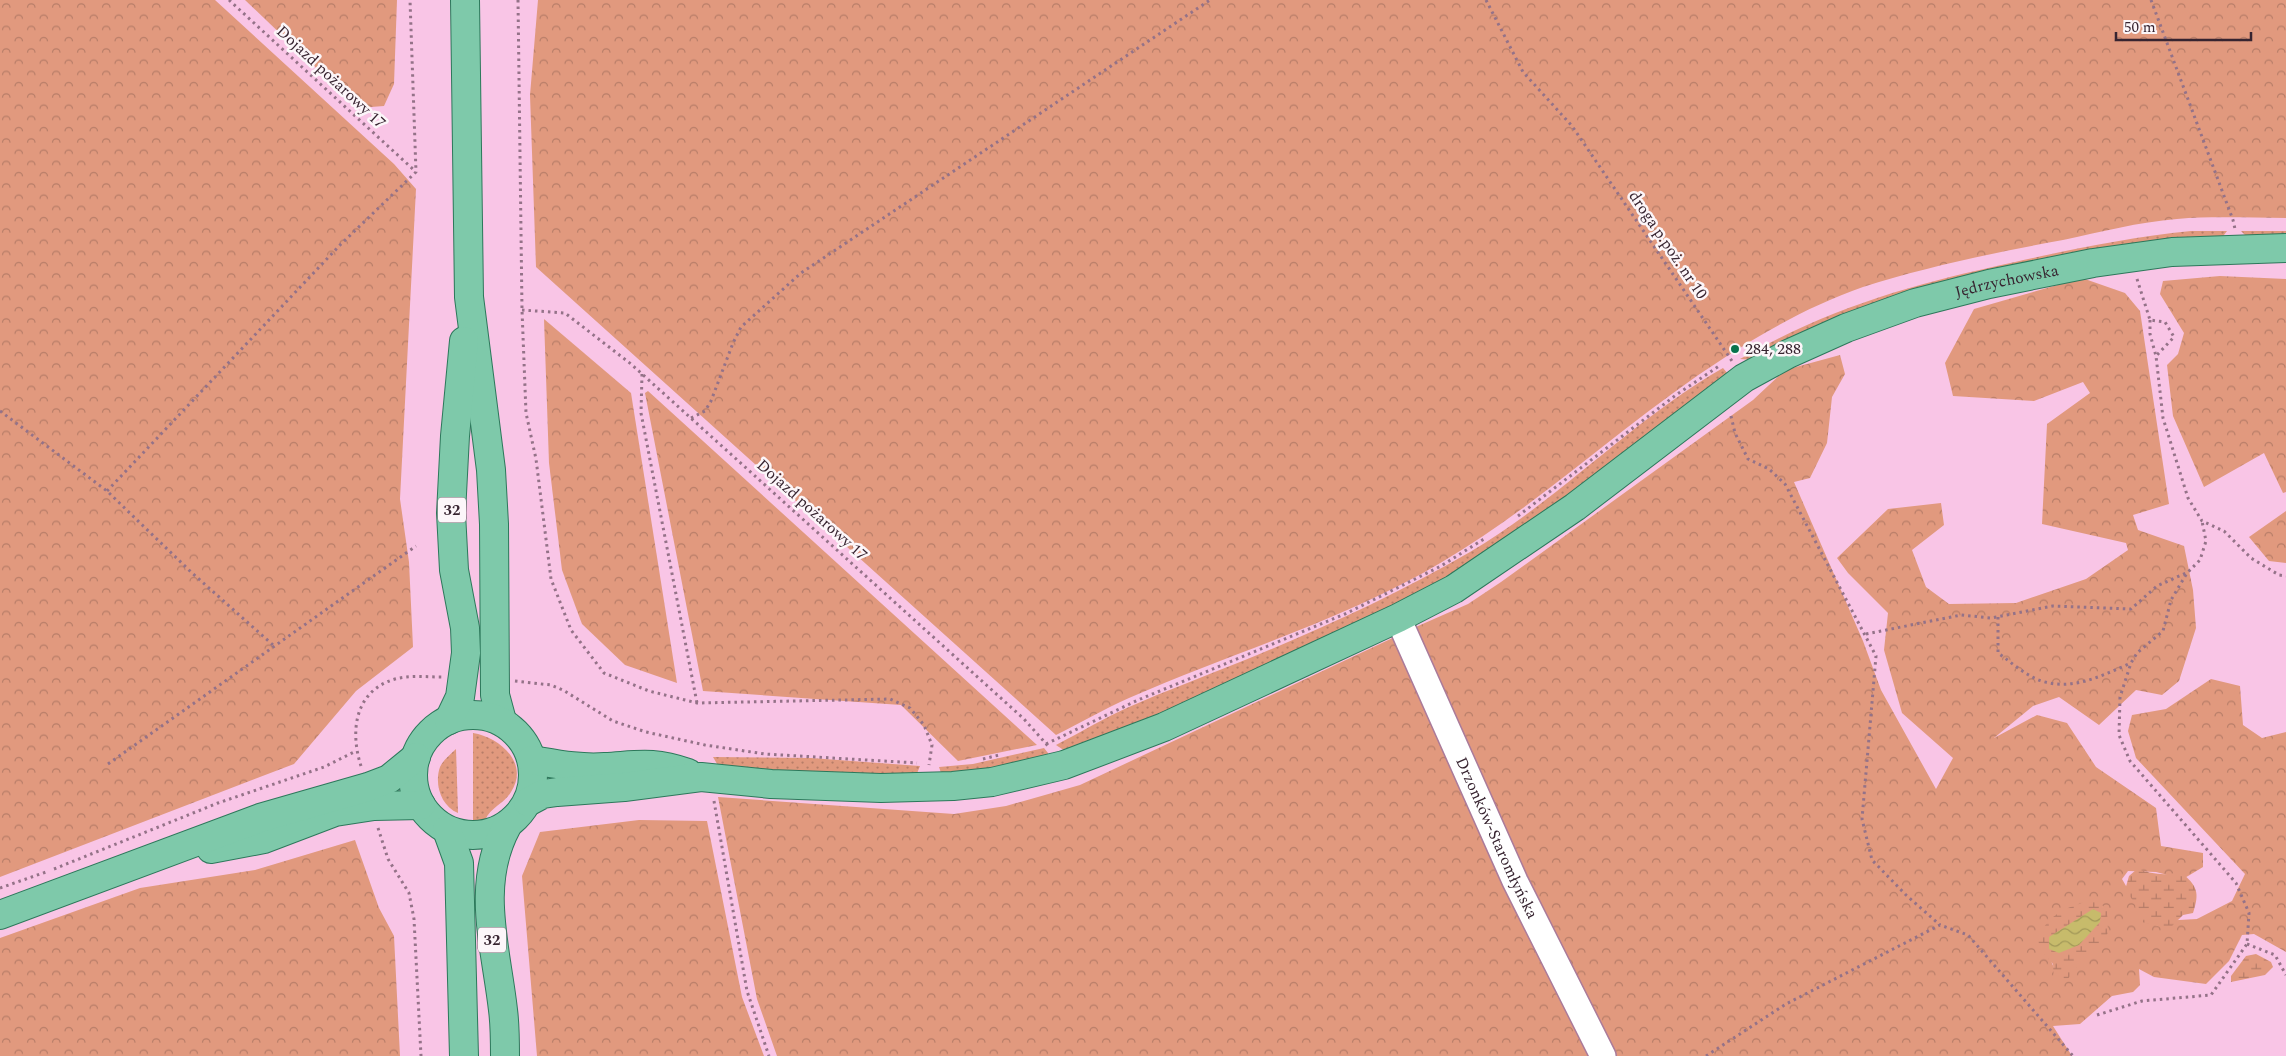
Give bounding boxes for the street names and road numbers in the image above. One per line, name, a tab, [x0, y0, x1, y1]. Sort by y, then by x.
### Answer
street label: Dojazd pożarowy 17	[271, 20, 391, 134]
street label: droga p.poż. nr 10	[1623, 186, 1713, 304]
street label: Jędrzychowska	[1952, 258, 2061, 304]
street label: Dojazd pożarowy 17	[751, 454, 873, 566]
road number: 32	[438, 498, 466, 522]
street label: Drzonków-Staromłyńska	[1449, 753, 1544, 923]
road number: 32	[478, 928, 506, 952]

